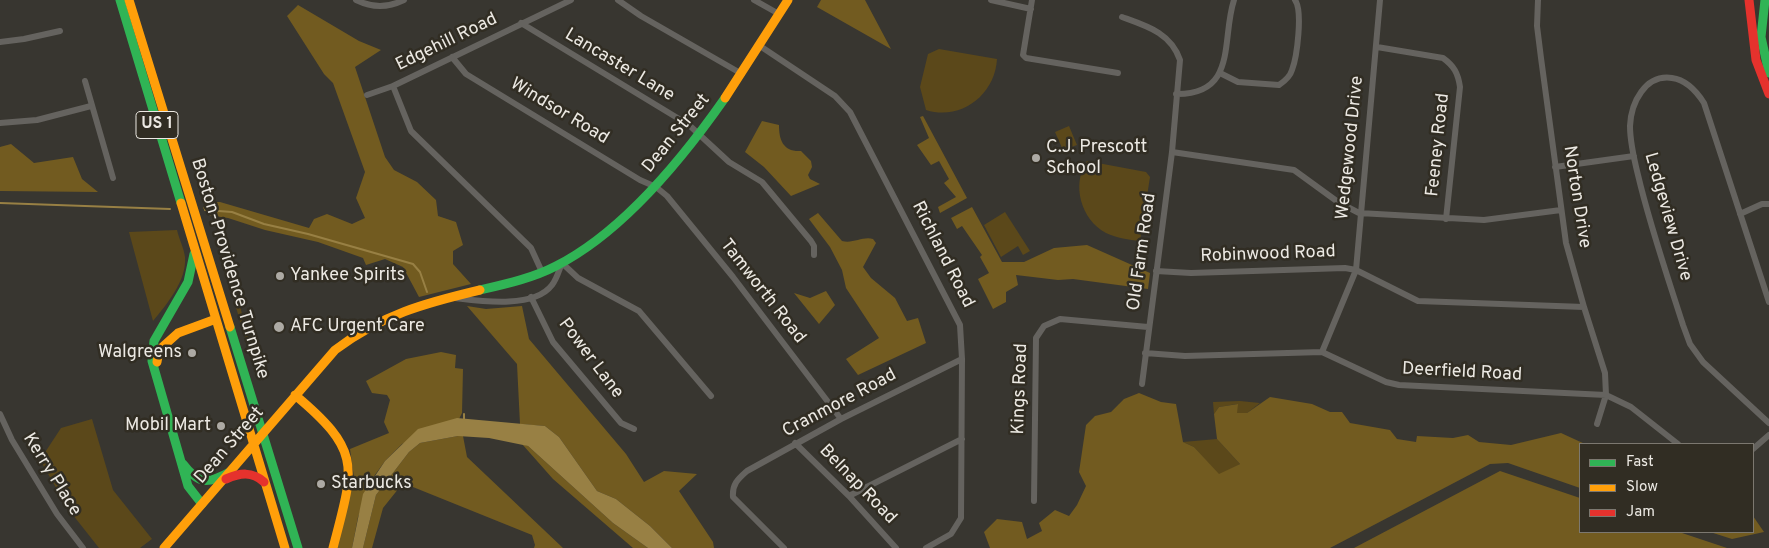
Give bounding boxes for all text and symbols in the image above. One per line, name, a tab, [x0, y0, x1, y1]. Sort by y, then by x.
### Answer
street label: Edgehill Road	[393, 9, 501, 77]
street label: Lancaster Lane	[560, 25, 678, 107]
street label: Windsor Road	[506, 74, 612, 150]
street label: Wedgewood Drive	[1333, 75, 1369, 221]
street label: Dean Street	[639, 90, 715, 178]
street label: Feeney Road	[1423, 92, 1455, 198]
road number: US 1	[136, 112, 178, 138]
place label: C.J. Prescott School	[1046, 137, 1147, 180]
street label: Norton Drive	[1557, 144, 1595, 250]
street label: Ledgeview Drive	[1638, 150, 1696, 284]
marker: C.J. Prescott School	[1030, 152, 1042, 164]
street label: Boston-Providence Turnpike	[185, 156, 273, 382]
street label: Old Farm Road	[1124, 192, 1162, 312]
street label: Richland Road	[906, 198, 978, 312]
street label: Tamworth Road	[715, 236, 809, 348]
street label: Robinwood Road	[1200, 242, 1336, 268]
place label: Yankee Spirits	[290, 265, 405, 287]
marker: Yankee Spirits	[274, 270, 286, 282]
street label: Power Lane	[553, 315, 627, 403]
place label: AFC Urgent Care	[290, 316, 425, 338]
marker: AFC Urgent Care	[272, 320, 286, 334]
place label: Walgreens	[98, 342, 182, 364]
street label: Kings Road	[1009, 343, 1033, 435]
marker: Walgreens	[186, 347, 198, 359]
street label: Deerfield Road	[1401, 359, 1523, 387]
street label: Cranmore Road	[779, 365, 901, 443]
street label: Dean Street	[191, 403, 269, 489]
place label: Mobil Mart	[125, 415, 211, 437]
marker: Mobil Mart	[215, 420, 227, 432]
street label: Kerry Place	[17, 430, 85, 520]
street label: Belnap Road	[814, 441, 900, 529]
legend	[1579, 443, 1754, 533]
text: Fast	[1626, 453, 1654, 472]
place label: Starbucks	[331, 473, 412, 495]
marker: Starbucks	[315, 478, 327, 490]
text: Slow	[1626, 478, 1658, 497]
text: Jam	[1626, 503, 1655, 522]

